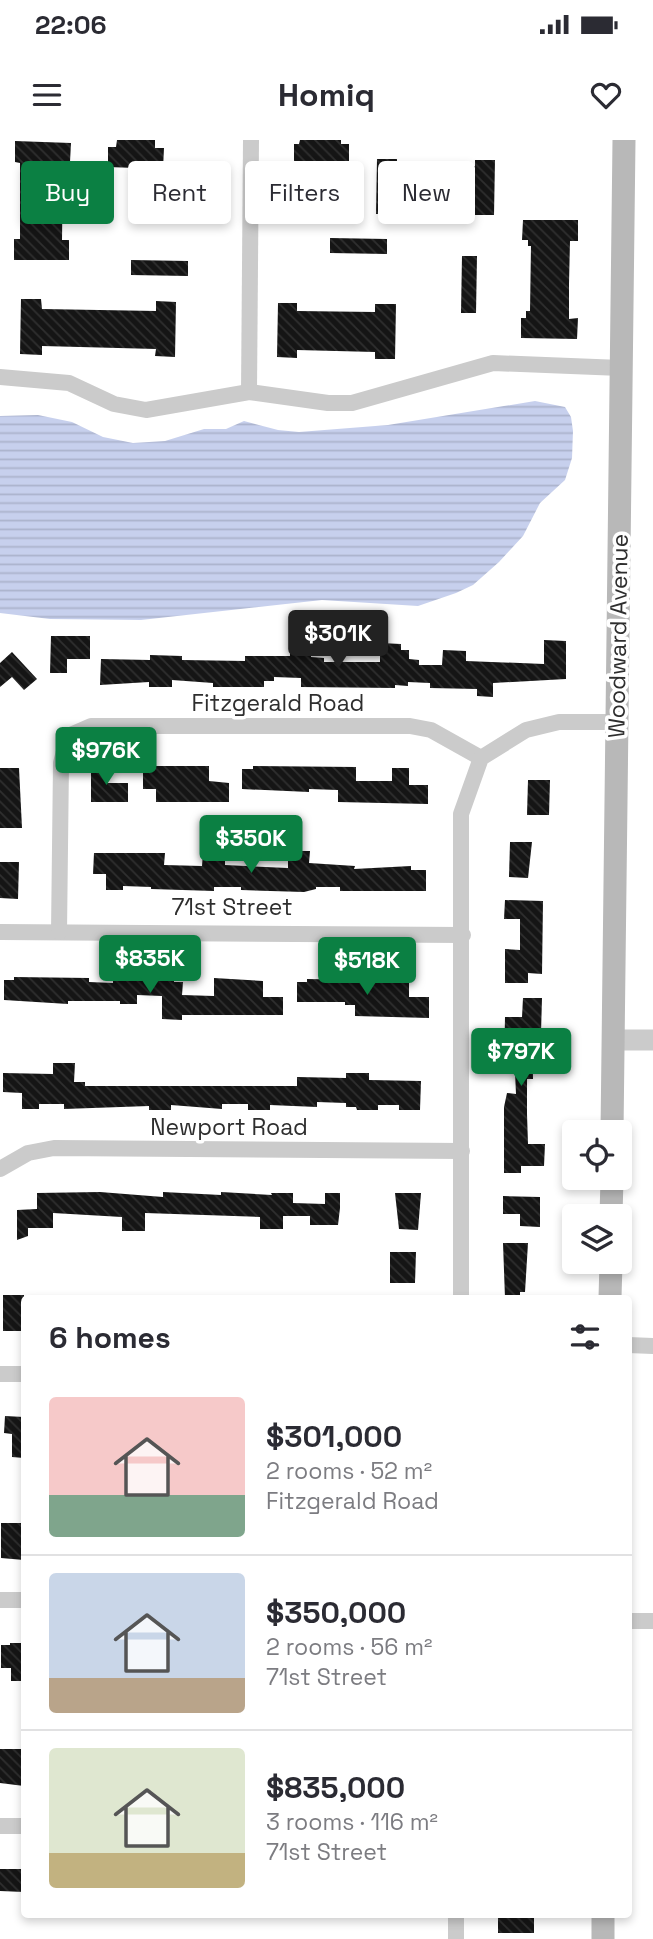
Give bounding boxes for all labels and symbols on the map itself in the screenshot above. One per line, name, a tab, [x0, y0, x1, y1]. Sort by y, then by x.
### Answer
street label: Woodward Avenue	[601, 534, 635, 738]
pin: $301K	[289, 610, 387, 670]
street label: Fitzgerald Road	[192, 688, 364, 718]
pin: $976K	[57, 728, 155, 787]
pin: $350K	[202, 816, 300, 875]
street label: 71st Street	[172, 892, 293, 922]
pin: $835K	[101, 936, 199, 995]
pin: $518K	[318, 938, 416, 997]
pin: $797K	[472, 1028, 570, 1088]
street label: Newport Road	[150, 1112, 308, 1142]

